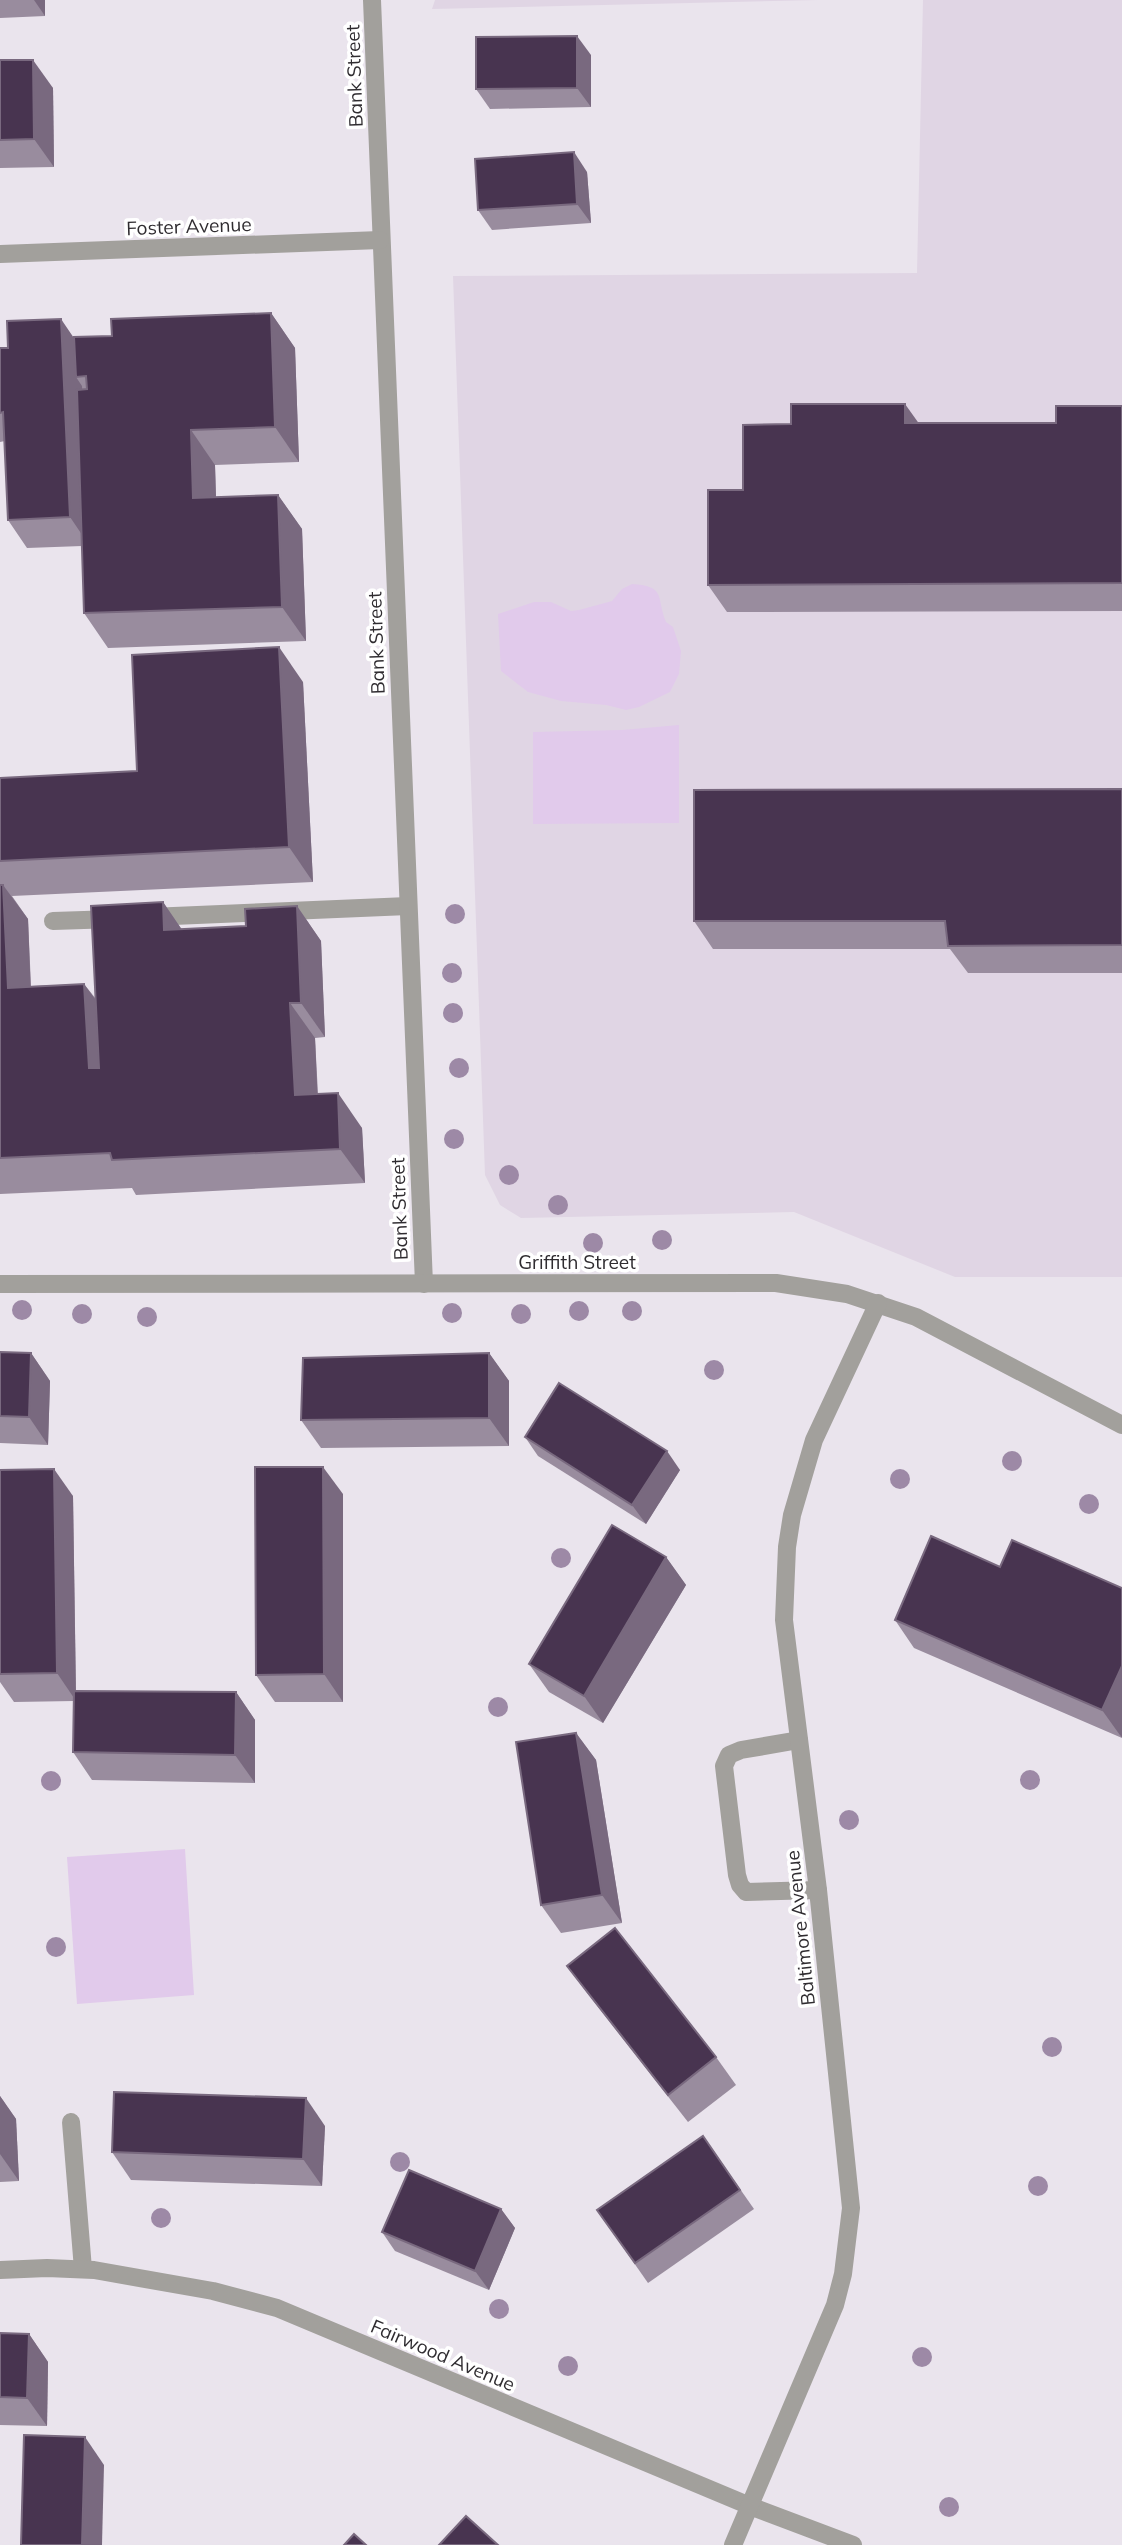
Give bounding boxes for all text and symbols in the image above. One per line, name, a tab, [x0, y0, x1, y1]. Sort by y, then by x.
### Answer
street label: Bank Street	[340, 24, 368, 128]
street label: Foster Avenue	[126, 212, 252, 240]
street label: Bank Street	[362, 591, 390, 695]
street label: Bank Street	[385, 1157, 413, 1261]
street label: Griffith Street	[518, 1250, 636, 1274]
street label: Baltimore Avenue	[780, 1849, 820, 2007]
street label: Fairwood Avenue	[367, 2314, 519, 2396]

